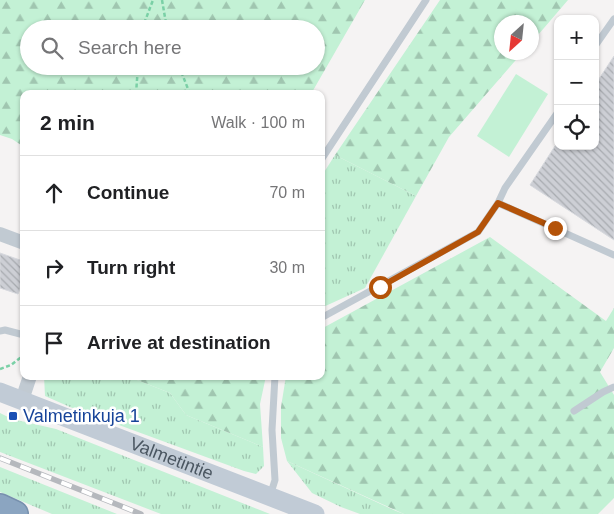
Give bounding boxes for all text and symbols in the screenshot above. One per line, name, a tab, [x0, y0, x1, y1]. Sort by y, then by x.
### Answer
north arrow	[494, 15, 539, 60]
map controls	[554, 15, 599, 150]
button: +	[554, 15, 599, 60]
search box	[20, 20, 325, 75]
icon: search	[38, 34, 66, 62]
text: Search here	[78, 37, 182, 58]
button: −	[554, 60, 599, 105]
button: locate	[554, 105, 599, 150]
text: 2 min	[40, 111, 95, 134]
text: Walk · 100 m	[211, 114, 305, 131]
icon: ahead	[40, 179, 68, 207]
text: Continue	[87, 182, 169, 203]
text: 70 m	[269, 184, 305, 201]
route end	[544, 217, 567, 240]
icon: right	[40, 254, 68, 282]
text: Turn right	[87, 257, 175, 278]
text: 30 m	[269, 259, 305, 276]
route start	[369, 276, 392, 299]
icon: arrive	[40, 329, 68, 357]
text: Arrive at destination	[87, 332, 271, 353]
place label: Valmetinkuja 1	[23, 406, 140, 426]
marker: Valmetinkuja 1	[7, 410, 19, 422]
street label: Valmetintie	[127, 433, 216, 484]

